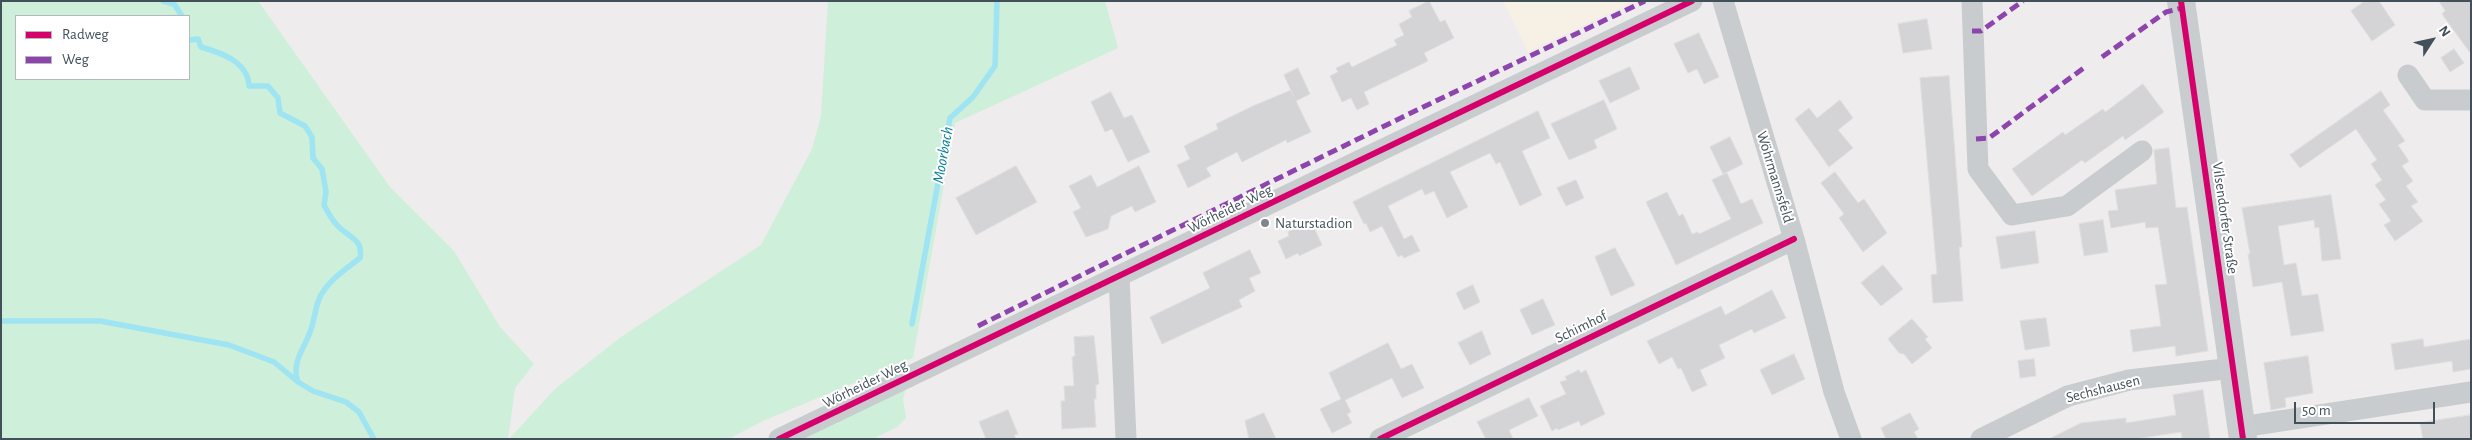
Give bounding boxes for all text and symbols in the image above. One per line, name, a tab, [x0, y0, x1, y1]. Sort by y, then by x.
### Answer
legend	[15, 15, 190, 80]
north arrow	[2407, 15, 2457, 65]
text: N	[2436, 23, 2453, 39]
text: Radweg	[62, 27, 109, 42]
text: Weg	[62, 52, 89, 67]
water label: Moorbach	[929, 125, 957, 185]
street label: Wöhrmannsfeld	[1753, 129, 1797, 225]
street label: Vilsendorfer Straße	[2208, 161, 2242, 275]
street label: Wörheider Weg	[1185, 181, 1275, 237]
place label: Naturstadion	[1275, 214, 1353, 232]
marker: Naturstadion	[1259, 217, 1271, 229]
street label: Schimhof	[1552, 307, 1610, 347]
street label: Wörheider Weg	[820, 356, 910, 412]
street label: Sechshausen	[2064, 371, 2142, 407]
scale bar	[2297, 392, 2438, 424]
text: 50 m	[2302, 403, 2331, 418]

